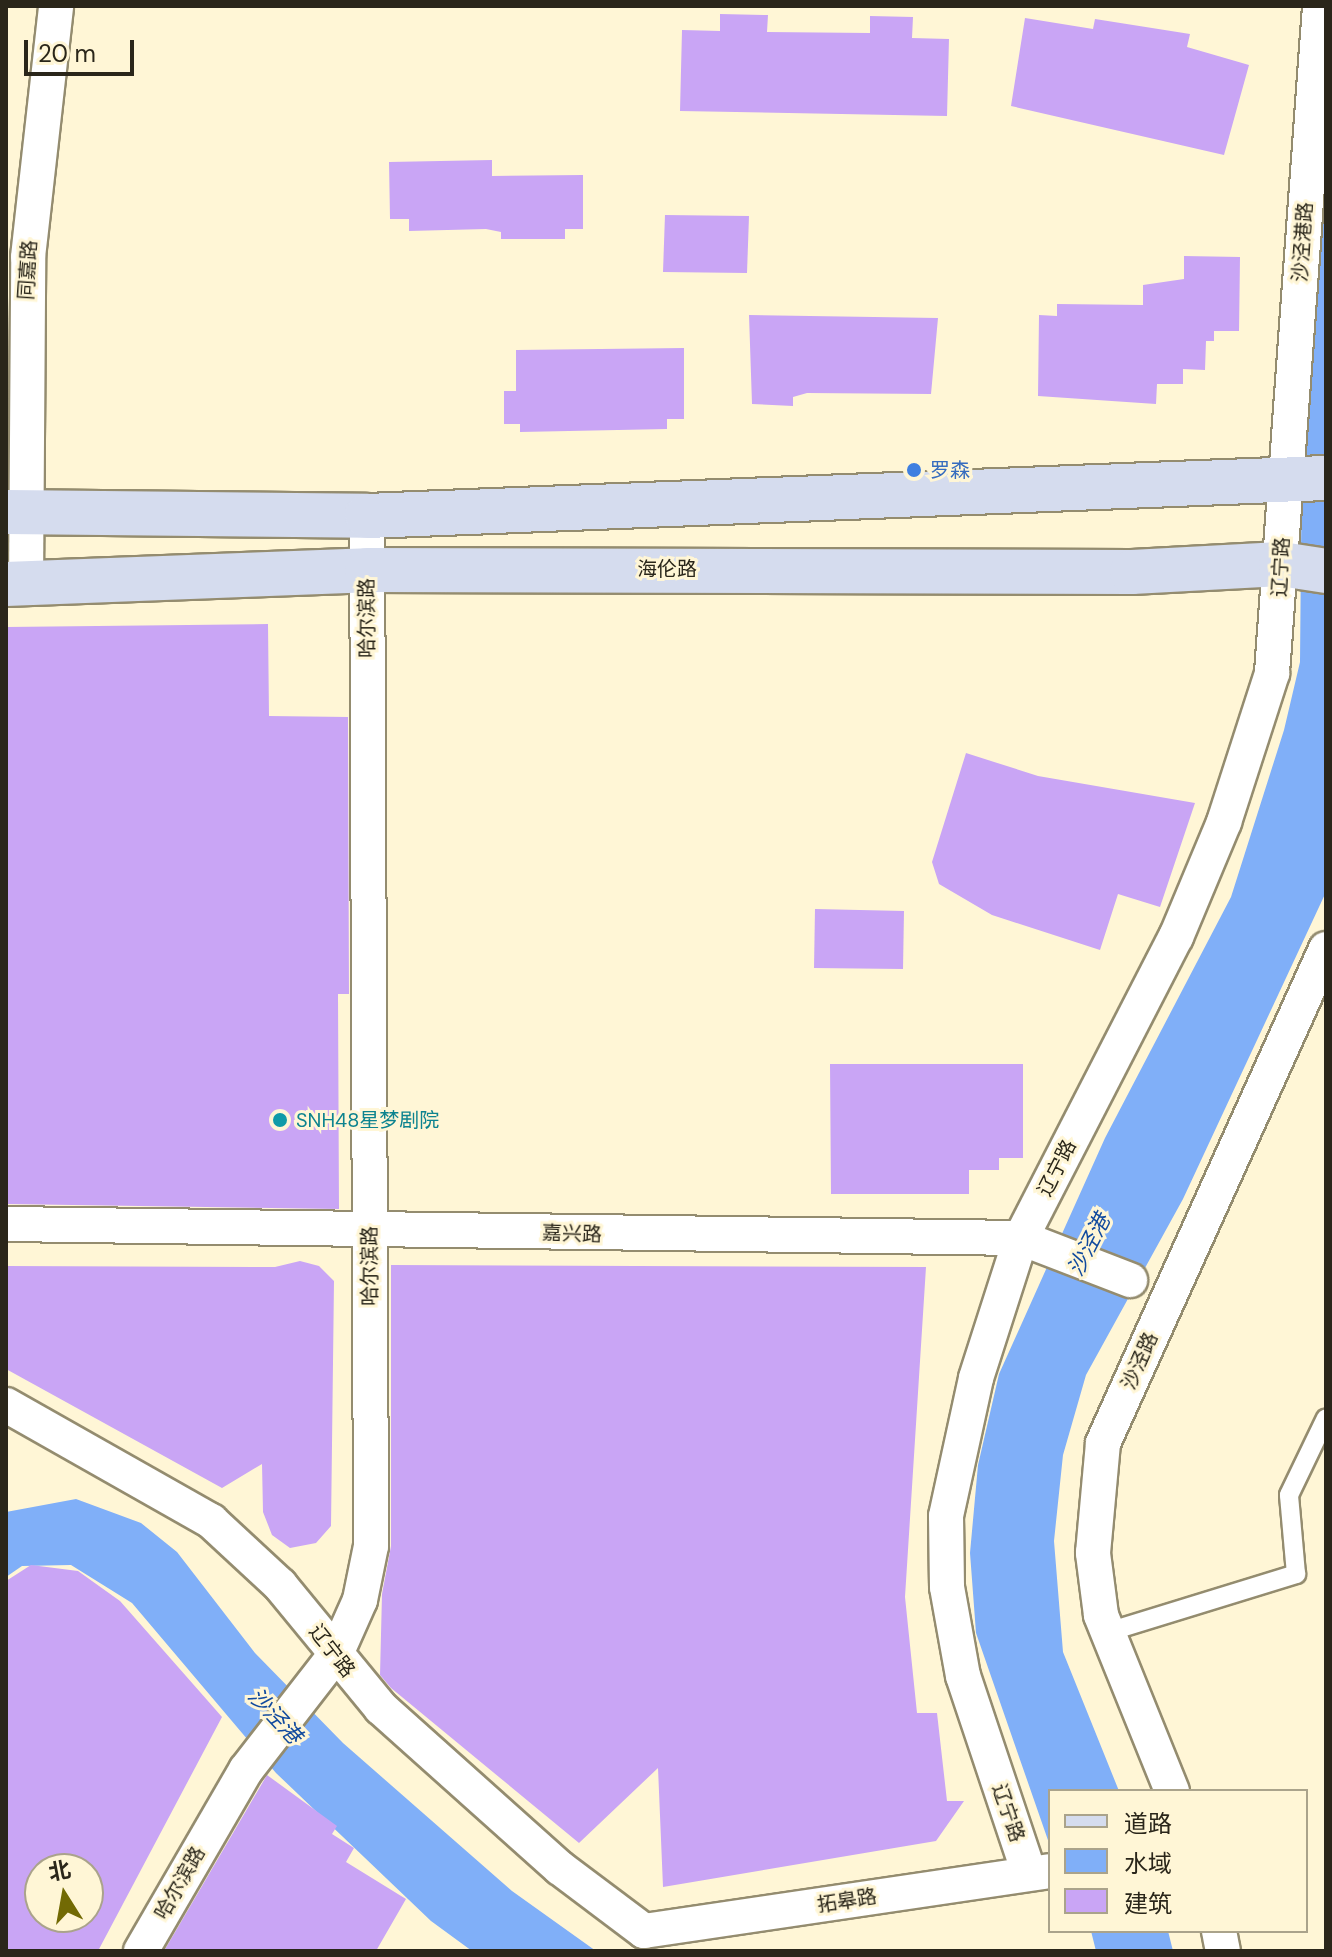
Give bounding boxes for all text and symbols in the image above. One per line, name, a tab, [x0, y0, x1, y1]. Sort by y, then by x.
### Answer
scale bar	[28, 24, 138, 74]
text: 20 m	[38, 38, 96, 69]
street label: 沙泾港路	[1288, 201, 1318, 283]
street label: 同嘉路	[14, 239, 42, 301]
place label: 罗森	[930, 458, 970, 482]
marker: 罗森	[905, 461, 923, 479]
street label: 辽宁路	[1267, 536, 1295, 598]
street label: 海伦路	[637, 557, 697, 581]
street label: 哈尔滨路	[355, 578, 379, 658]
place label: SNH48星梦剧院	[296, 1108, 439, 1132]
marker: SNH48星梦剧院	[271, 1111, 289, 1129]
street label: 辽宁路	[1033, 1136, 1081, 1200]
water label: 沙泾港	[1062, 1210, 1116, 1280]
street label: 嘉兴路	[542, 1221, 602, 1247]
street label: 哈尔滨路	[358, 1226, 382, 1306]
street label: 沙泾路	[1117, 1329, 1163, 1393]
street label: 辽宁路	[304, 1620, 360, 1682]
water label: 沙泾港	[243, 1683, 307, 1749]
street label: 辽宁路	[987, 1781, 1029, 1845]
legend	[1048, 1789, 1308, 1933]
text: 道路	[1124, 1808, 1172, 1839]
street label: 哈尔滨路	[150, 1842, 210, 1924]
text: 水域	[1124, 1848, 1172, 1879]
north arrow	[24, 1853, 104, 1933]
text: 北	[46, 1855, 73, 1887]
street label: 拓皋路	[815, 1884, 879, 1918]
text: 建筑	[1124, 1888, 1172, 1919]

